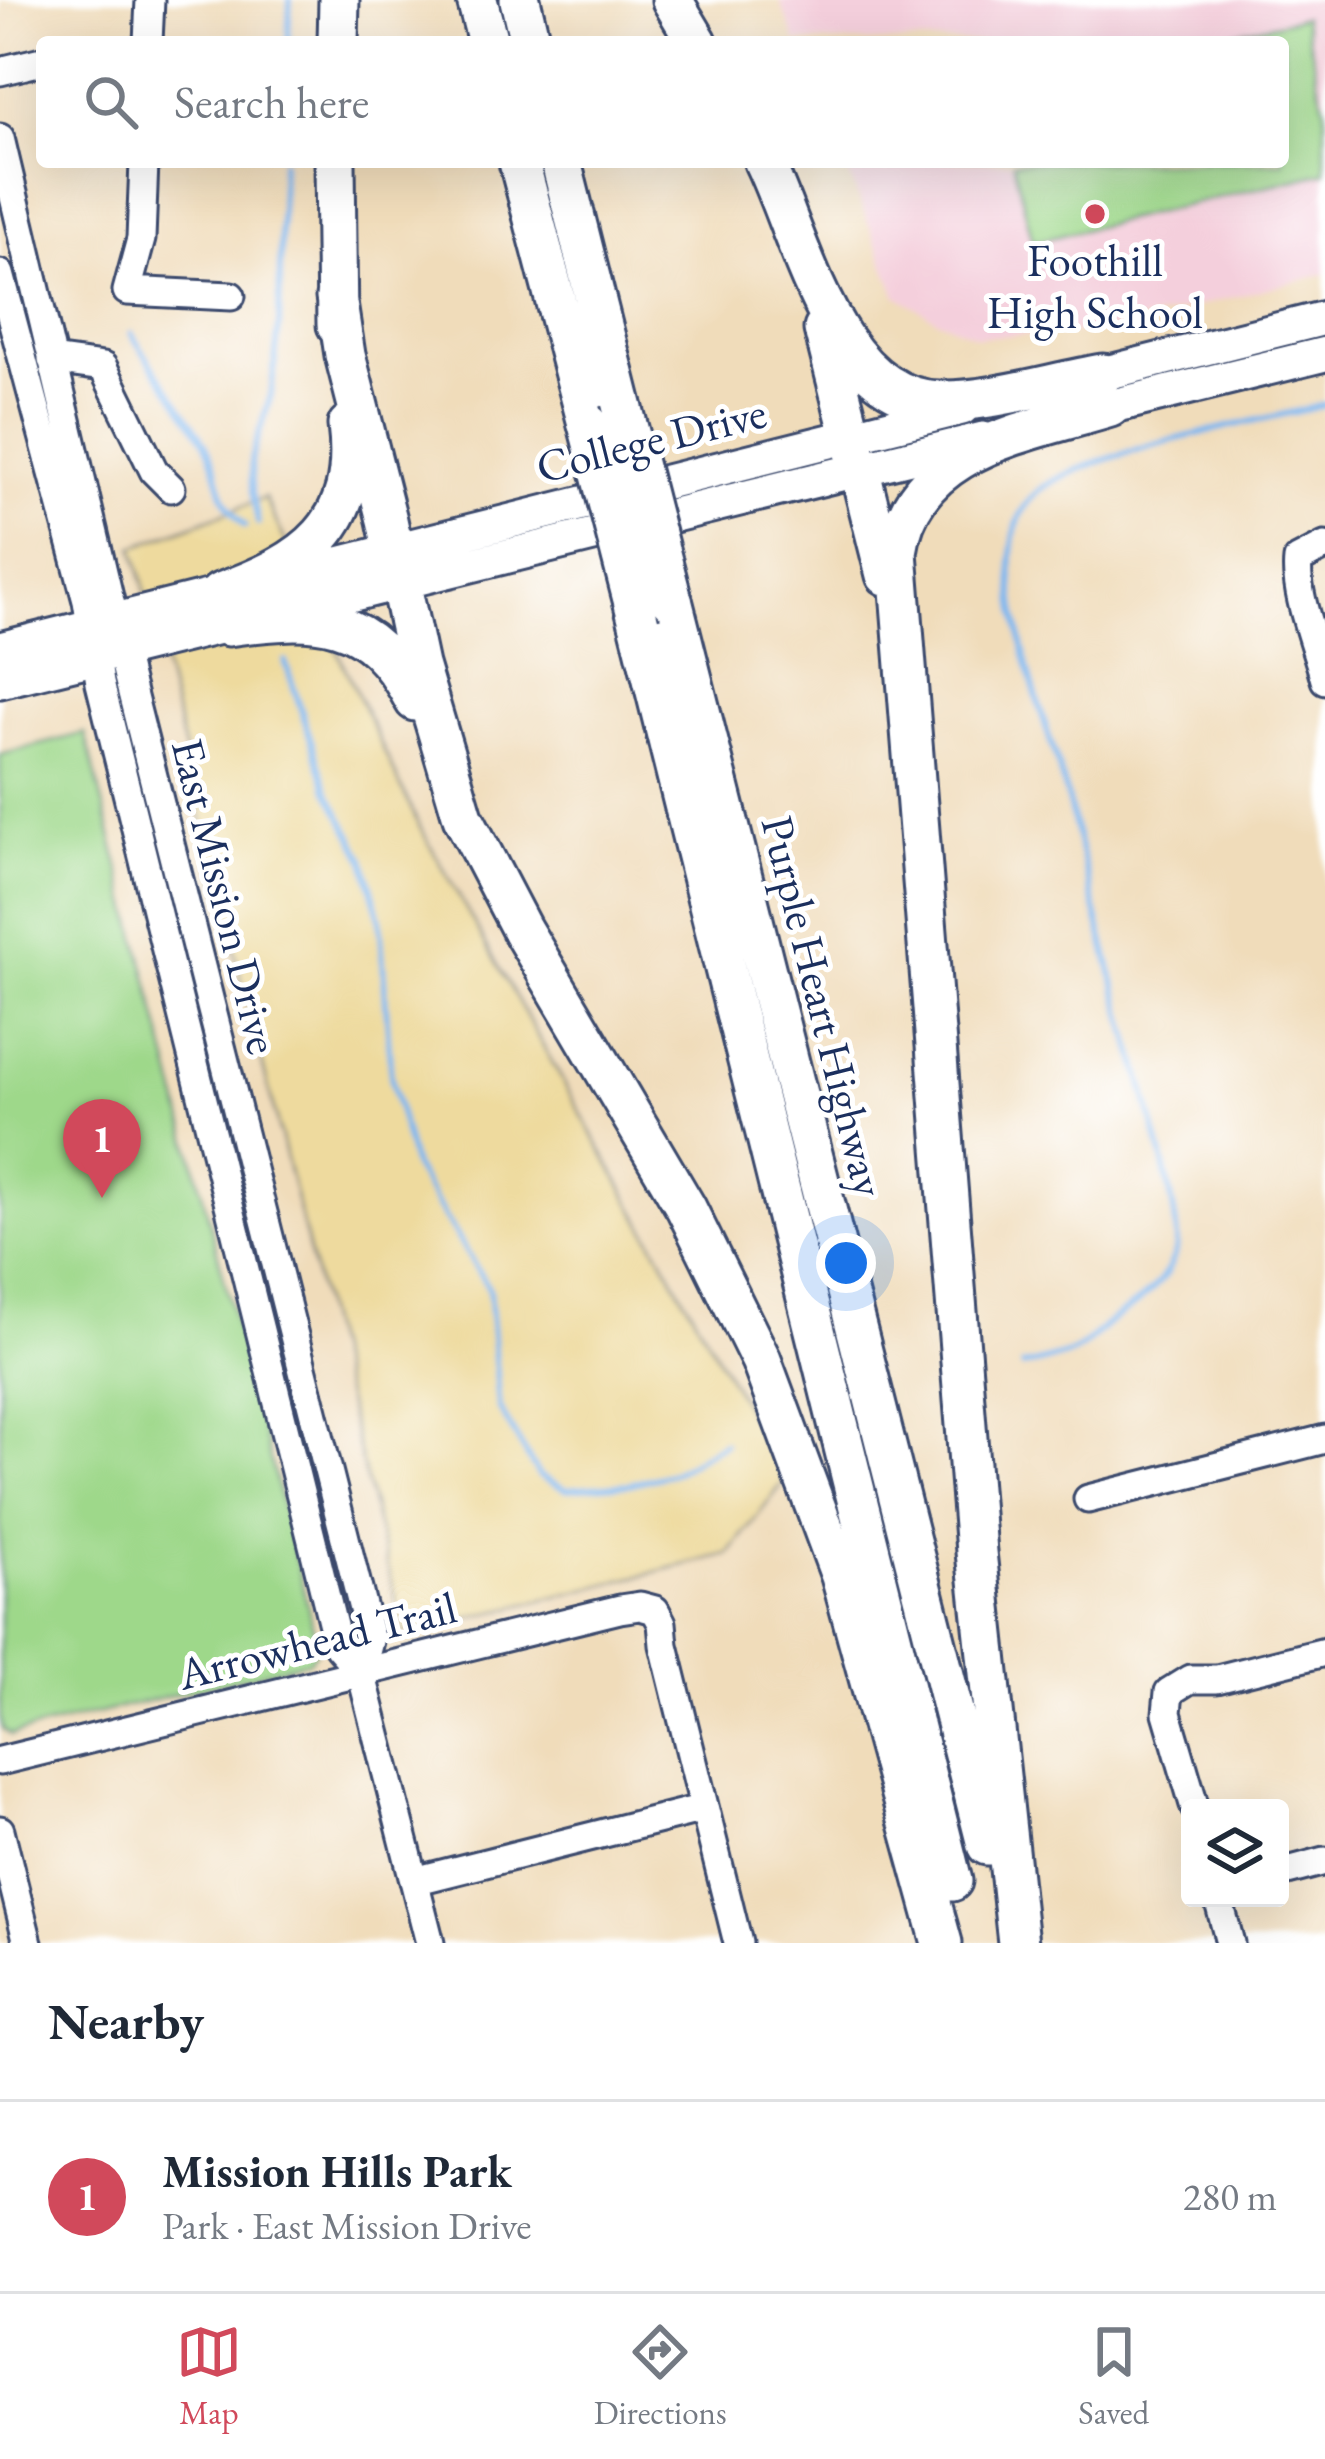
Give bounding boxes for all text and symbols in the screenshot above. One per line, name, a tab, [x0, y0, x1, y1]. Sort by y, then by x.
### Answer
search box	[36, 36, 1289, 168]
icon: search	[78, 69, 144, 135]
text: Search here	[174, 73, 369, 131]
marker: Foothill High School	[1082, 201, 1108, 227]
place label: Foothill High School	[987, 231, 1203, 341]
street label: College Drive	[530, 382, 772, 496]
street label: East Mission Drive	[159, 732, 293, 1060]
street label: Purple Heart Highway	[749, 810, 899, 1203]
pin: 1	[63, 1099, 141, 1198]
your location	[816, 1233, 876, 1293]
street label: Arrowhead Trail	[171, 1577, 462, 1703]
map controls	[1181, 1799, 1289, 1907]
button: layers	[1181, 1799, 1289, 1907]
text: Nearby	[48, 1988, 204, 2054]
text: Mission Hills Park	[162, 2142, 512, 2200]
text: 1	[77, 2171, 97, 2222]
text: 280 m	[1183, 2171, 1277, 2222]
text: Park · East Mission Drive	[162, 2200, 532, 2251]
tab: Map	[176, 2319, 242, 2434]
tab: Directions	[594, 2319, 727, 2434]
tab: Saved	[1078, 2319, 1149, 2434]

